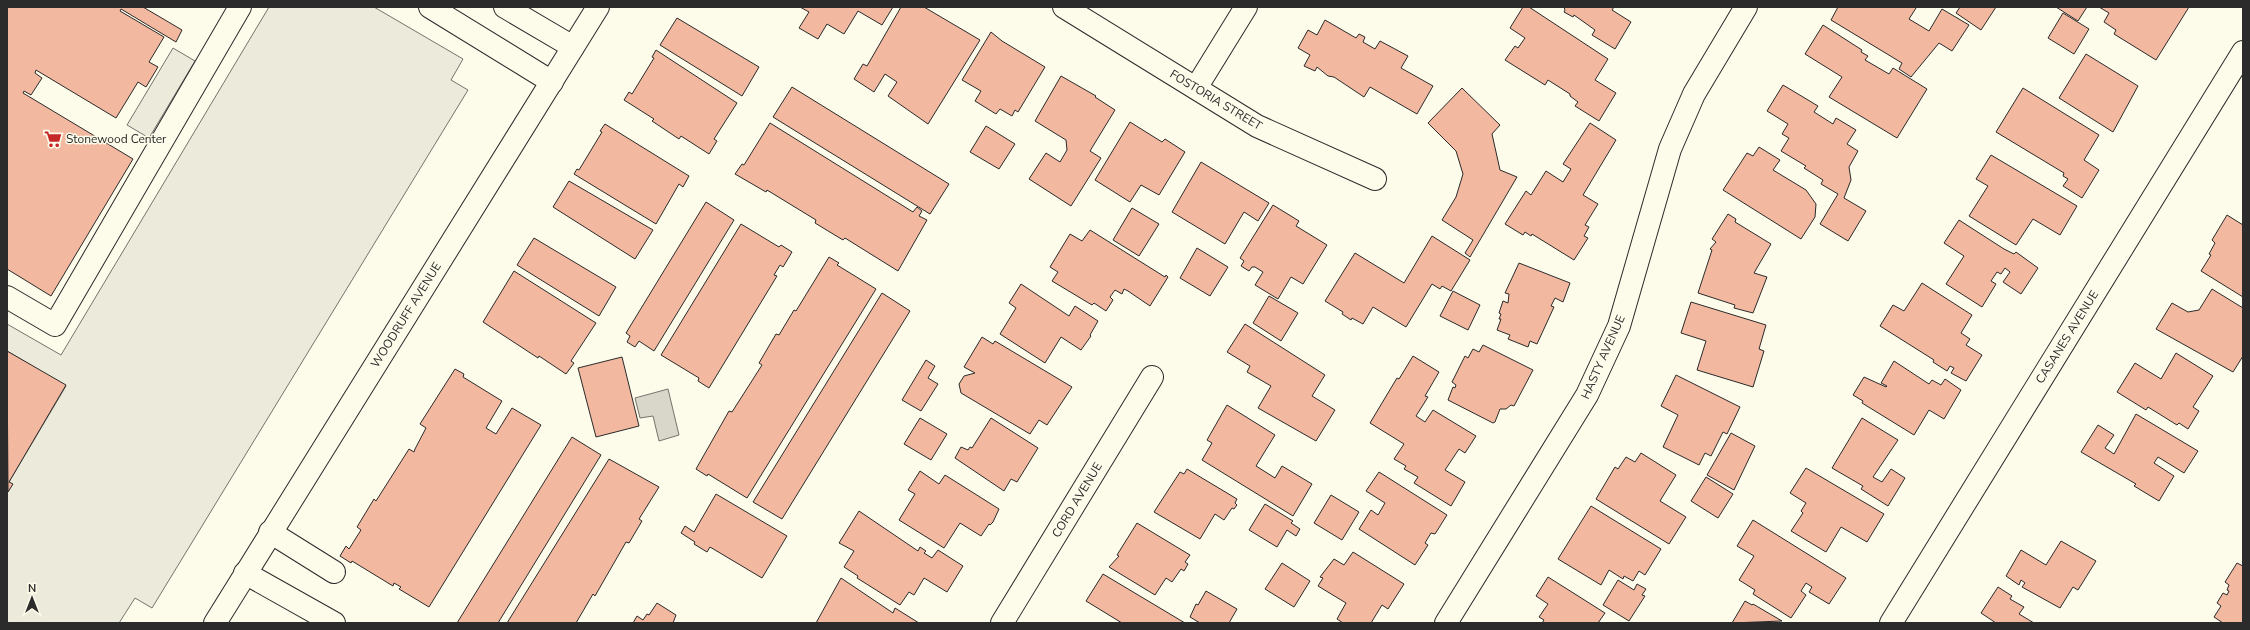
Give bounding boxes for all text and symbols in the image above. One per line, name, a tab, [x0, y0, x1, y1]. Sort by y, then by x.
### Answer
street label: FOSTORIA STREET	[1167, 66, 1266, 134]
supermarket icon: Stonewood Center	[43, 129, 63, 149]
place label: Stonewood Center	[66, 131, 167, 147]
street label: WOODRUFF AVENUE	[367, 259, 445, 371]
street label: CASANES AVENUE	[2032, 287, 2102, 387]
street label: HASTY AVENUE	[1577, 312, 1629, 402]
street label: CORD AVENUE	[1048, 459, 1106, 541]
north arrow	[12, 578, 52, 618]
text: N	[28, 581, 36, 596]

